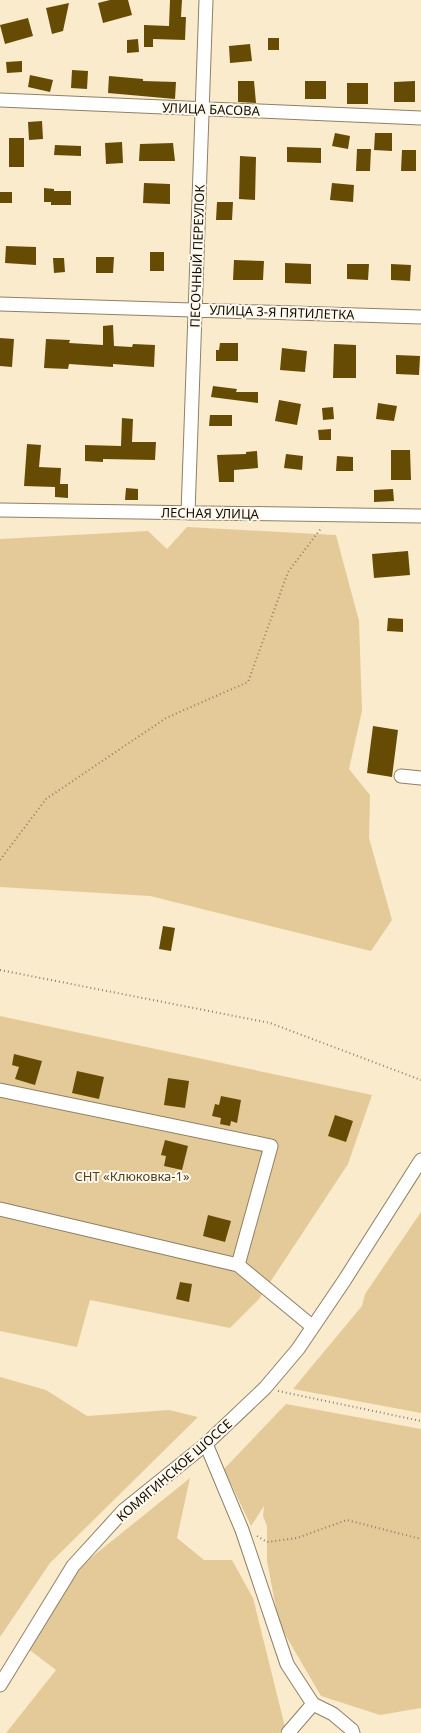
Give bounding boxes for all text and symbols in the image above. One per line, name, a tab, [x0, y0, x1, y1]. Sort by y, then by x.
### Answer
street label: УЛИЦА БАСОВА	[162, 98, 261, 120]
street label: ПЕСОЧНЫЙ ПЕРЕУЛОК	[186, 184, 208, 328]
street label: УЛИЦА 3-Я ПЯТИЛЕТКА	[209, 300, 356, 324]
street label: ЛЕСНАЯ УЛИЦА	[161, 503, 260, 523]
park label: СНТ «Клюковка-1»	[74, 1167, 190, 1185]
street label: КОМЯГИНСКОЕ ШОССЕ	[112, 1415, 236, 1525]

